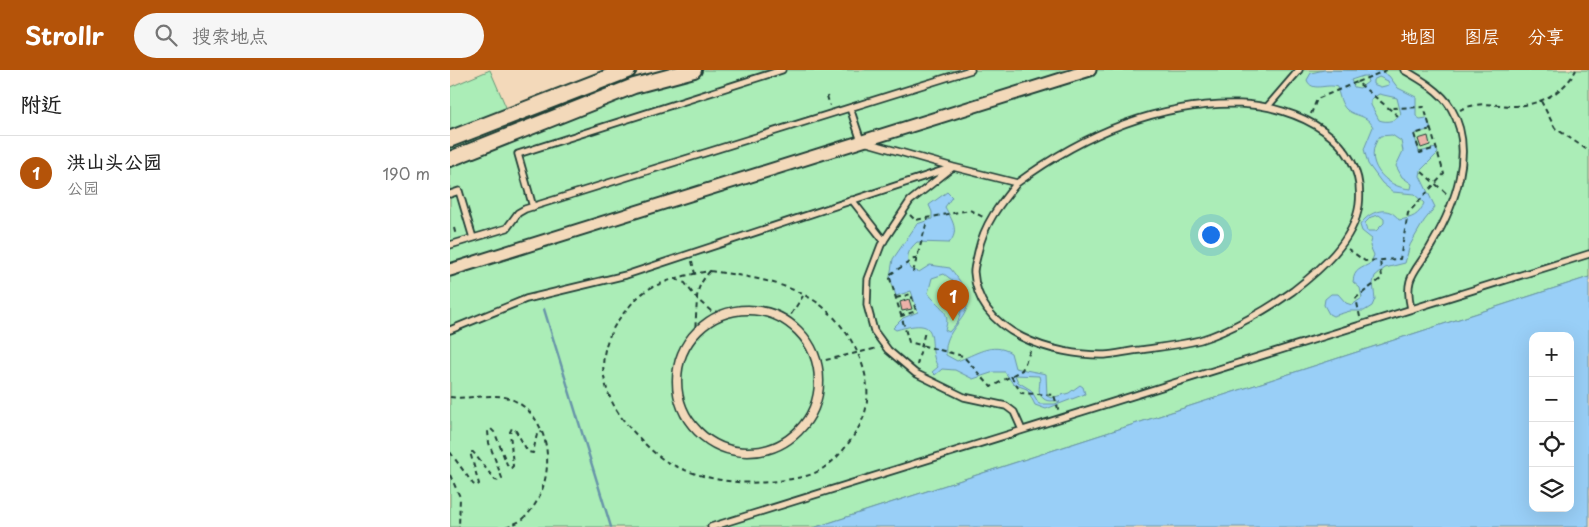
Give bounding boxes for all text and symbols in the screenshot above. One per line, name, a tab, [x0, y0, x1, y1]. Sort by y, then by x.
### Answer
search box	[134, 13, 484, 58]
text: Strollr	[25, 17, 104, 53]
icon: search	[152, 21, 180, 49]
text: 搜索地点	[192, 21, 268, 49]
text: 地图	[1400, 22, 1436, 49]
text: 图层	[1464, 22, 1500, 49]
text: 分享	[1528, 22, 1564, 49]
text: 附近	[20, 87, 62, 119]
text: 洪山头公园	[67, 147, 162, 175]
text: 1	[32, 161, 40, 185]
text: 190 m	[382, 161, 430, 185]
text: 公园	[67, 175, 99, 199]
your location	[1198, 222, 1224, 248]
pin: 1	[937, 280, 969, 321]
map controls	[1529, 332, 1574, 512]
button: +	[1529, 332, 1574, 377]
button: −	[1529, 377, 1574, 422]
button: locate	[1529, 422, 1574, 467]
button: layers	[1529, 467, 1574, 512]

